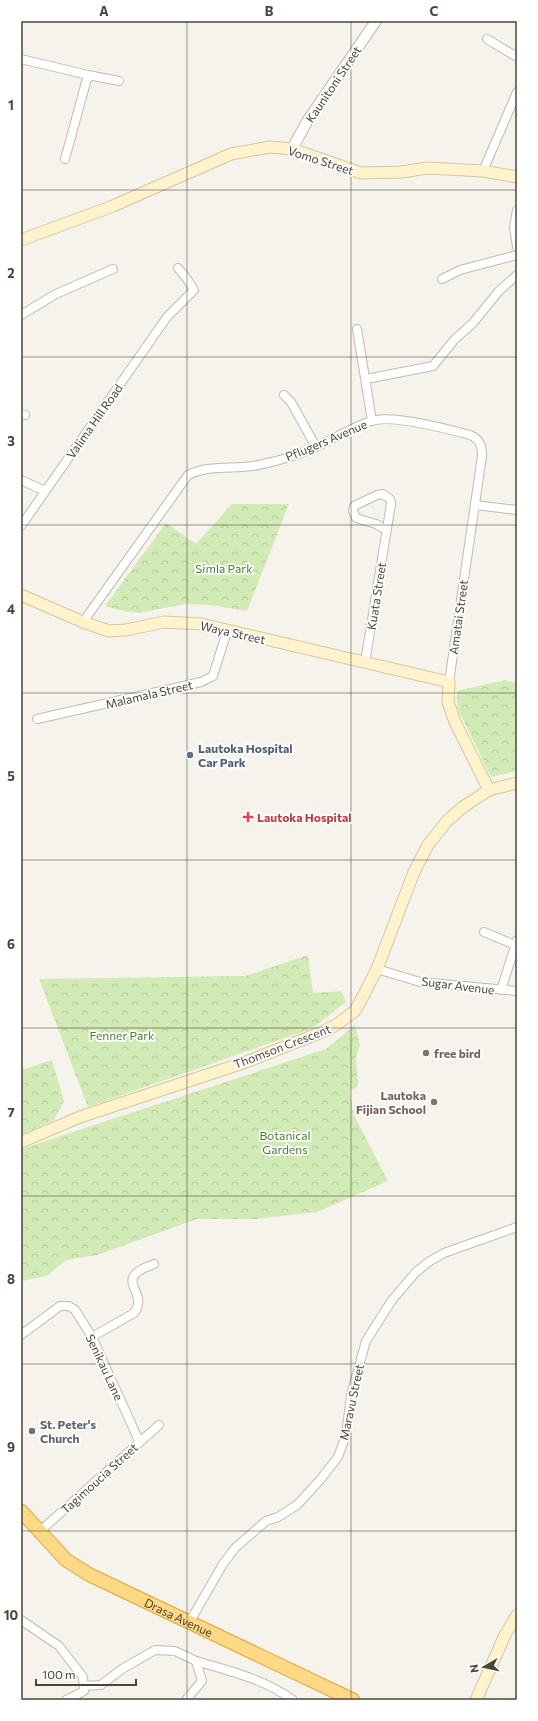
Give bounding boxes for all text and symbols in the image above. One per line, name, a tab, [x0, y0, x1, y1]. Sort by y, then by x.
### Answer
text: A	[99, 3, 109, 19]
text: B	[265, 3, 274, 19]
text: C	[430, 3, 439, 19]
street label: Kaunitoni Street	[302, 43, 364, 125]
text: 1	[8, 97, 14, 113]
street label: Vomo Street	[286, 143, 356, 177]
text: 2	[7, 265, 15, 281]
street label: Valima Hill Road	[63, 381, 125, 461]
street label: Pflugers Avenue	[283, 417, 369, 463]
text: 3	[7, 433, 15, 449]
park label: Simla Park	[195, 561, 253, 575]
street label: Kuata Street	[364, 561, 388, 631]
street label: Amatai Street	[446, 579, 470, 655]
text: 4	[7, 601, 15, 617]
street label: Waya Street	[199, 618, 267, 646]
street label: Malamala Street	[104, 677, 194, 711]
place label: Lautoka Hospital Car Park	[198, 741, 293, 769]
marker: Lautoka Hospital Car Park	[185, 750, 195, 760]
text: 5	[7, 768, 15, 784]
place label: Lautoka Hospital	[257, 810, 352, 824]
marker: Lautoka Hospital	[242, 811, 254, 823]
text: 6	[7, 936, 15, 952]
street label: Sugar Avenue	[421, 974, 495, 996]
street label: Thomson Crescent	[232, 1021, 333, 1071]
park label: Fenner Park	[89, 1028, 155, 1042]
place label: free bird	[434, 1046, 481, 1060]
marker: free bird	[421, 1048, 431, 1058]
place label: Lautoka Fijian School	[356, 1088, 426, 1116]
marker: Lautoka Fijian School	[429, 1097, 439, 1107]
text: 7	[7, 1104, 15, 1120]
park label: Botanical Gardens	[259, 1128, 311, 1156]
text: 8	[7, 1271, 15, 1287]
street label: Senikau Lane	[84, 1332, 126, 1402]
street label: Maravu Street	[336, 1363, 366, 1441]
place label: St. Peter's Church	[40, 1417, 97, 1445]
marker: St. Peter's Church	[27, 1426, 37, 1436]
text: 9	[7, 1439, 15, 1455]
street label: Tagimoucia Street	[58, 1440, 140, 1516]
street label: Drasa Avenue	[142, 1595, 215, 1639]
text: 10	[4, 1607, 19, 1623]
north arrow	[464, 1647, 504, 1687]
scale bar	[36, 1661, 136, 1687]
text: N	[467, 1664, 481, 1674]
text: 100 m	[42, 1667, 76, 1681]

